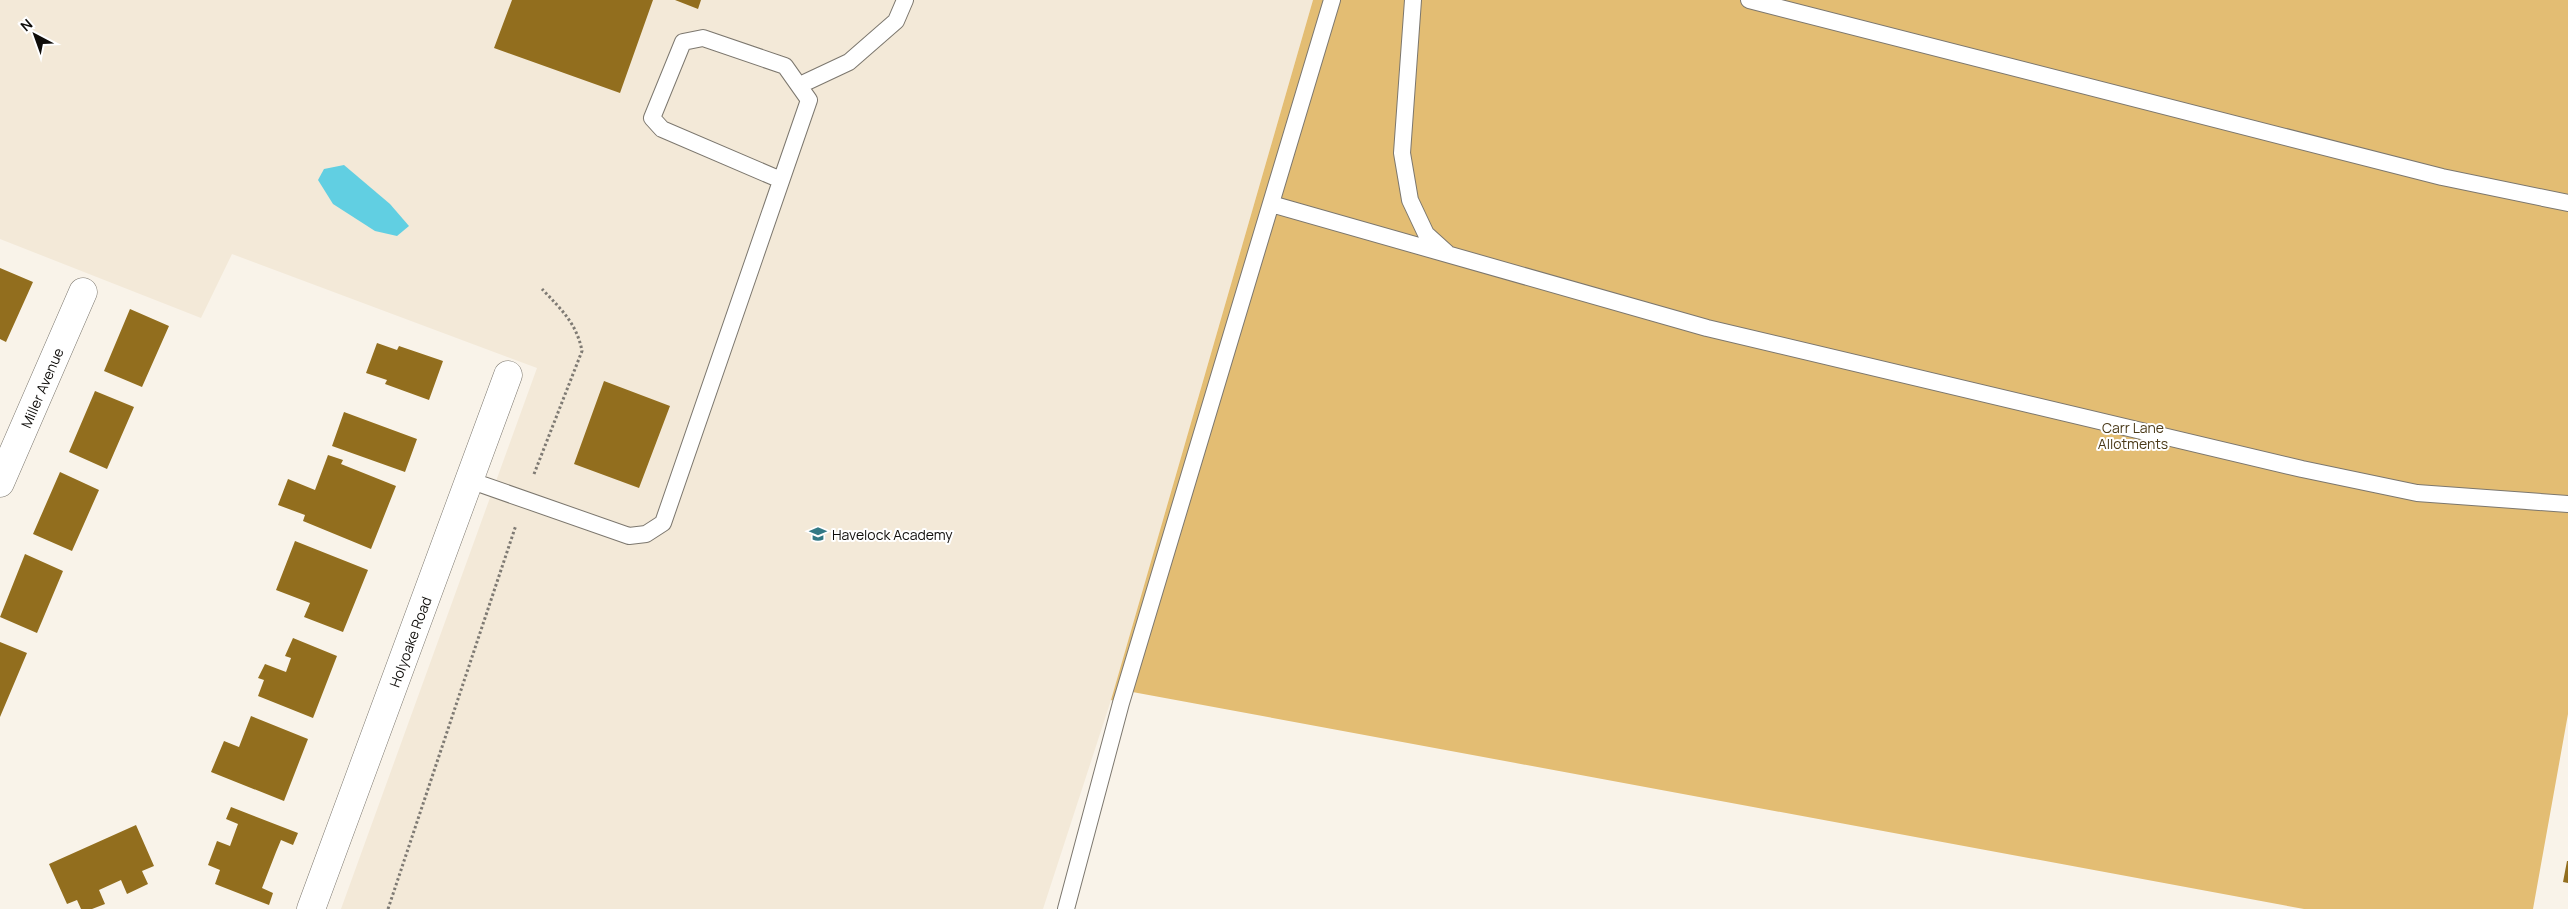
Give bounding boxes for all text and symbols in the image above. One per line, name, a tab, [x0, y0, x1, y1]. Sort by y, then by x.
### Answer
north arrow	[10, 10, 60, 60]
text: N	[16, 14, 36, 35]
street label: Miller Avenue	[16, 345, 67, 431]
park label: Carr Lane Allotments	[2098, 418, 2168, 453]
school or university icon: Havelock Academy	[808, 524, 828, 544]
place label: Havelock Academy	[832, 525, 953, 544]
street label: Holyoake Road	[384, 594, 435, 690]

